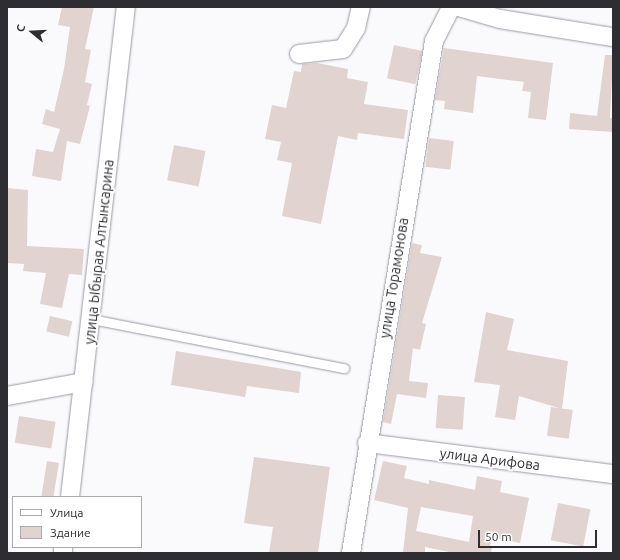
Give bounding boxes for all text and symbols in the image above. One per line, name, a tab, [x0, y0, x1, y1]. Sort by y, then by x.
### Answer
north arrow	[12, 12, 52, 52]
text: С	[14, 23, 27, 33]
street label: улица Ыбырая Алтынсарина	[81, 159, 117, 345]
street label: улица Торамонова	[376, 217, 412, 339]
street label: улица Арифова	[439, 445, 541, 473]
legend	[12, 496, 142, 548]
text: Улица	[50, 506, 83, 519]
scale bar	[480, 522, 599, 548]
text: Здание	[50, 526, 91, 539]
text: 50 m	[485, 530, 512, 543]

